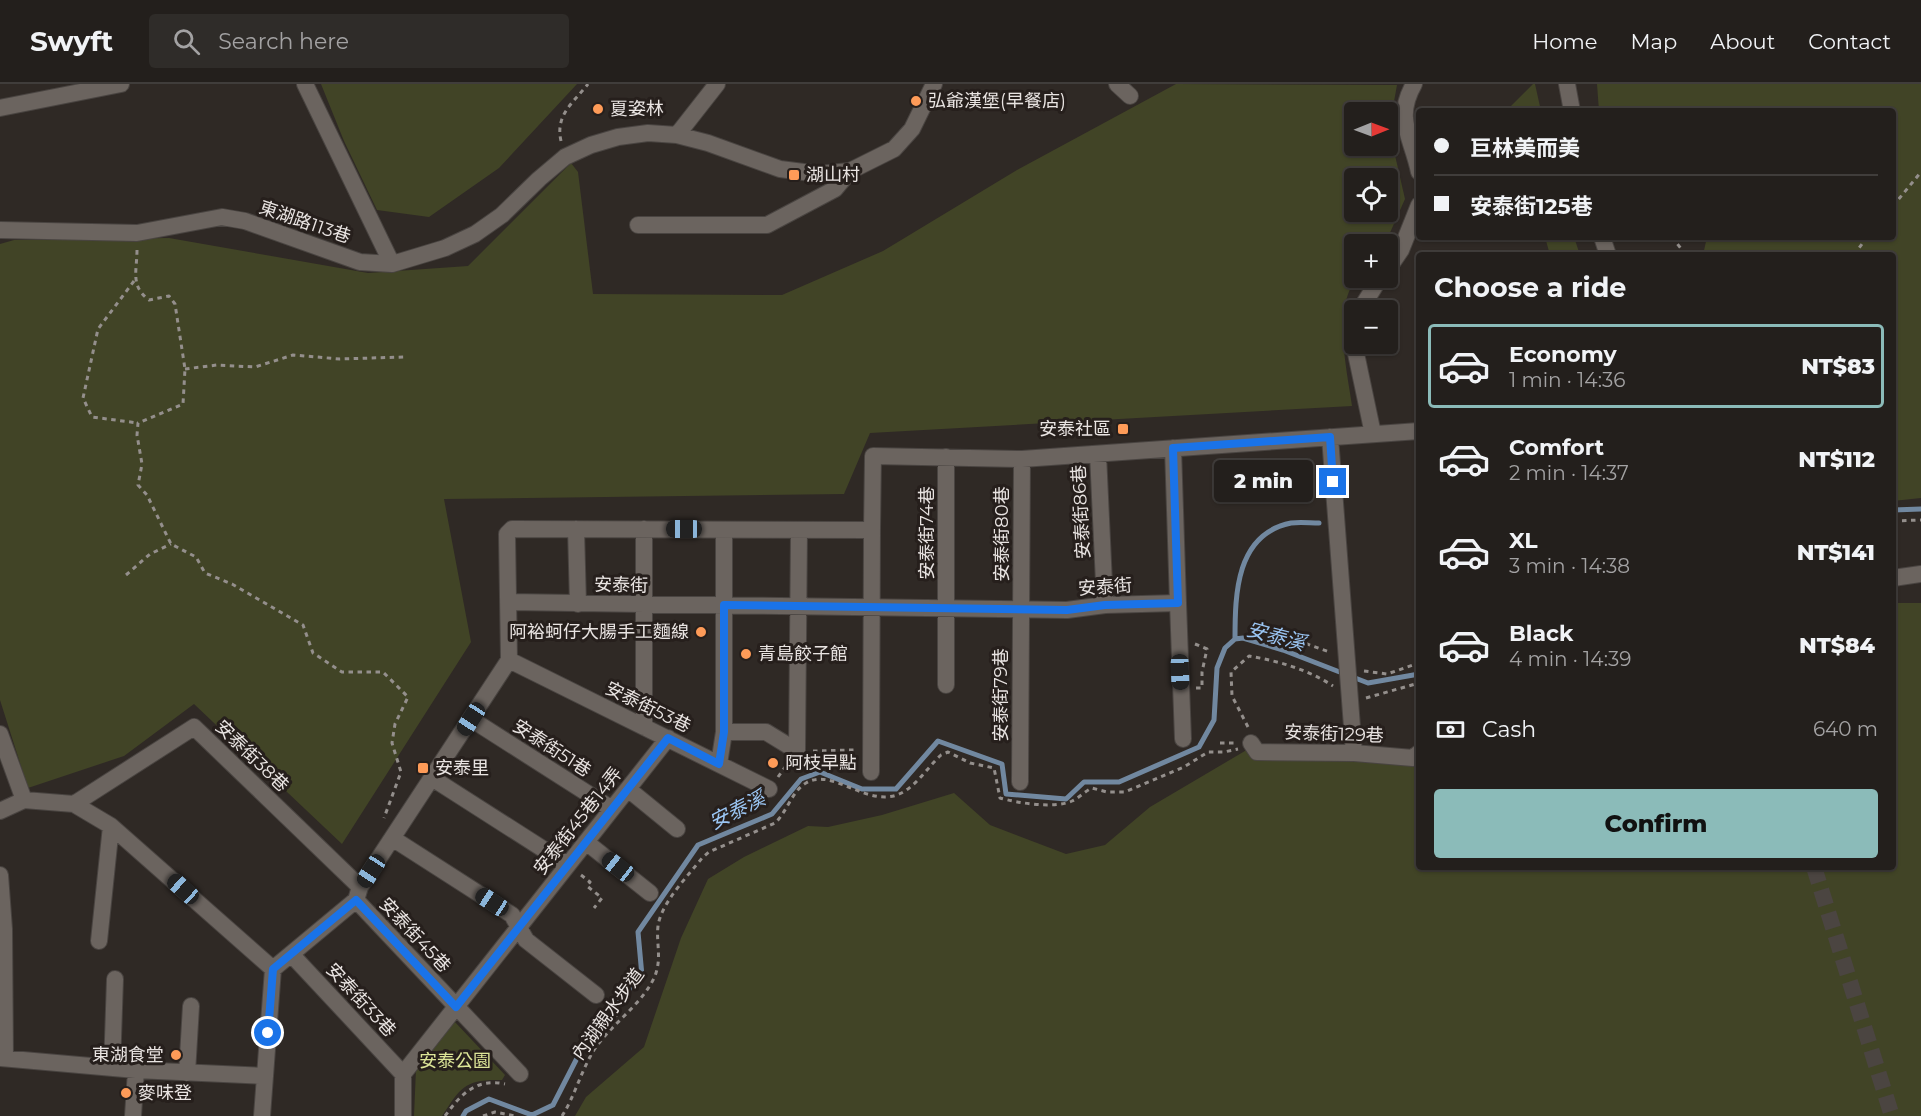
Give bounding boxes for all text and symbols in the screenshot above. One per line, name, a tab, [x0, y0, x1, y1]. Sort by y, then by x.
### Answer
search box	[149, 14, 569, 68]
text: Swyft	[30, 24, 113, 58]
icon: search	[170, 25, 203, 58]
text: Search here	[218, 28, 349, 55]
text: Home	[1532, 29, 1597, 54]
text: Map	[1630, 29, 1677, 54]
text: About	[1710, 29, 1775, 54]
text: Contact	[1808, 29, 1891, 54]
place label: 弘爺漢堡(早餐店)	[928, 90, 1066, 112]
marker: 弘爺漢堡(早餐店)	[909, 94, 923, 108]
place label: 夏姿林	[610, 98, 664, 120]
marker: 夏姿林	[591, 102, 605, 116]
north arrow	[1344, 102, 1398, 156]
map controls	[1344, 102, 1398, 354]
text: 巨林美而美	[1470, 135, 1580, 162]
place label: 湖山村	[806, 164, 860, 186]
marker: 湖山村	[787, 168, 801, 182]
button: locate	[1344, 168, 1398, 222]
text: 安泰街125巷	[1470, 193, 1593, 220]
street label: 東湖路113巷	[256, 196, 354, 248]
button: +	[1344, 234, 1398, 288]
text: Choose a ride	[1434, 271, 1626, 304]
button: −	[1344, 300, 1398, 354]
icon: car	[1437, 339, 1491, 393]
text: Economy	[1509, 341, 1617, 368]
text: NT$83	[1801, 353, 1875, 380]
text: 1 min · 14:36	[1509, 368, 1625, 392]
place label: 安泰社區	[1039, 418, 1111, 440]
marker: 安泰社區	[1116, 422, 1130, 436]
icon: car	[1437, 432, 1491, 486]
text: Comfort	[1509, 434, 1604, 461]
text: NT$112	[1798, 446, 1875, 473]
callout: 2 min	[1213, 461, 1312, 503]
text: 2 min · 14:37	[1509, 461, 1629, 485]
street label: 安泰街86巷	[1068, 464, 1094, 560]
route end	[1319, 468, 1346, 495]
text: 2 min	[1234, 469, 1293, 493]
street label: 安泰街74巷	[916, 486, 938, 580]
street label: 安泰街80巷	[991, 486, 1013, 582]
car	[666, 520, 702, 538]
icon: car	[1437, 525, 1491, 579]
text: XL	[1509, 527, 1538, 554]
text: NT$141	[1797, 539, 1875, 566]
text: 3 min · 14:38	[1509, 554, 1630, 578]
street label: 安泰街	[594, 574, 648, 596]
street label: 安泰街	[1077, 574, 1133, 600]
water label: 安泰溪	[1244, 617, 1311, 656]
icon: car	[1437, 618, 1491, 672]
text: Black	[1509, 620, 1573, 647]
place label: 阿裕蚵仔大腸手工麵線	[509, 621, 689, 643]
marker: 阿裕蚵仔大腸手工麵線	[694, 625, 708, 639]
text: NT$84	[1799, 632, 1875, 659]
place label: 青島餃子館	[758, 643, 848, 665]
marker: 青島餃子館	[739, 647, 753, 661]
text: 4 min · 14:39	[1509, 647, 1631, 671]
street label: 安泰街79巷	[990, 648, 1012, 742]
car	[1170, 654, 1190, 690]
street label: 安泰街53巷	[602, 677, 694, 737]
car	[454, 699, 488, 739]
icon: cash	[1434, 713, 1467, 746]
street label: 安泰街51巷	[509, 715, 595, 781]
street label: 安泰街38巷	[211, 716, 293, 796]
text: Cash	[1482, 716, 1536, 743]
text: 640 m	[1813, 717, 1878, 741]
street label: 安泰街129巷	[1284, 721, 1384, 747]
place label: 阿枝早點	[785, 752, 857, 774]
marker: 阿枝早點	[766, 756, 780, 770]
place label: 安泰里	[435, 757, 489, 779]
marker: 安泰里	[416, 761, 430, 775]
street label: 安泰街45巷14弄	[529, 763, 627, 879]
water label: 安泰溪	[705, 784, 772, 834]
button: Confirm	[1434, 789, 1878, 858]
car	[598, 849, 638, 885]
car	[354, 851, 388, 891]
car	[164, 870, 202, 908]
car	[472, 885, 512, 919]
street label: 安泰街45巷	[375, 893, 455, 977]
street label: 安泰街33巷	[322, 959, 400, 1041]
street label: 內湖親水步道	[567, 964, 649, 1064]
route start	[254, 1019, 281, 1046]
place label: 東湖食堂	[92, 1044, 164, 1066]
marker: 東湖食堂	[169, 1048, 183, 1062]
park label: 安泰公園	[419, 1050, 491, 1072]
place label: 麥味登	[138, 1082, 192, 1104]
marker: 麥味登	[119, 1086, 133, 1100]

